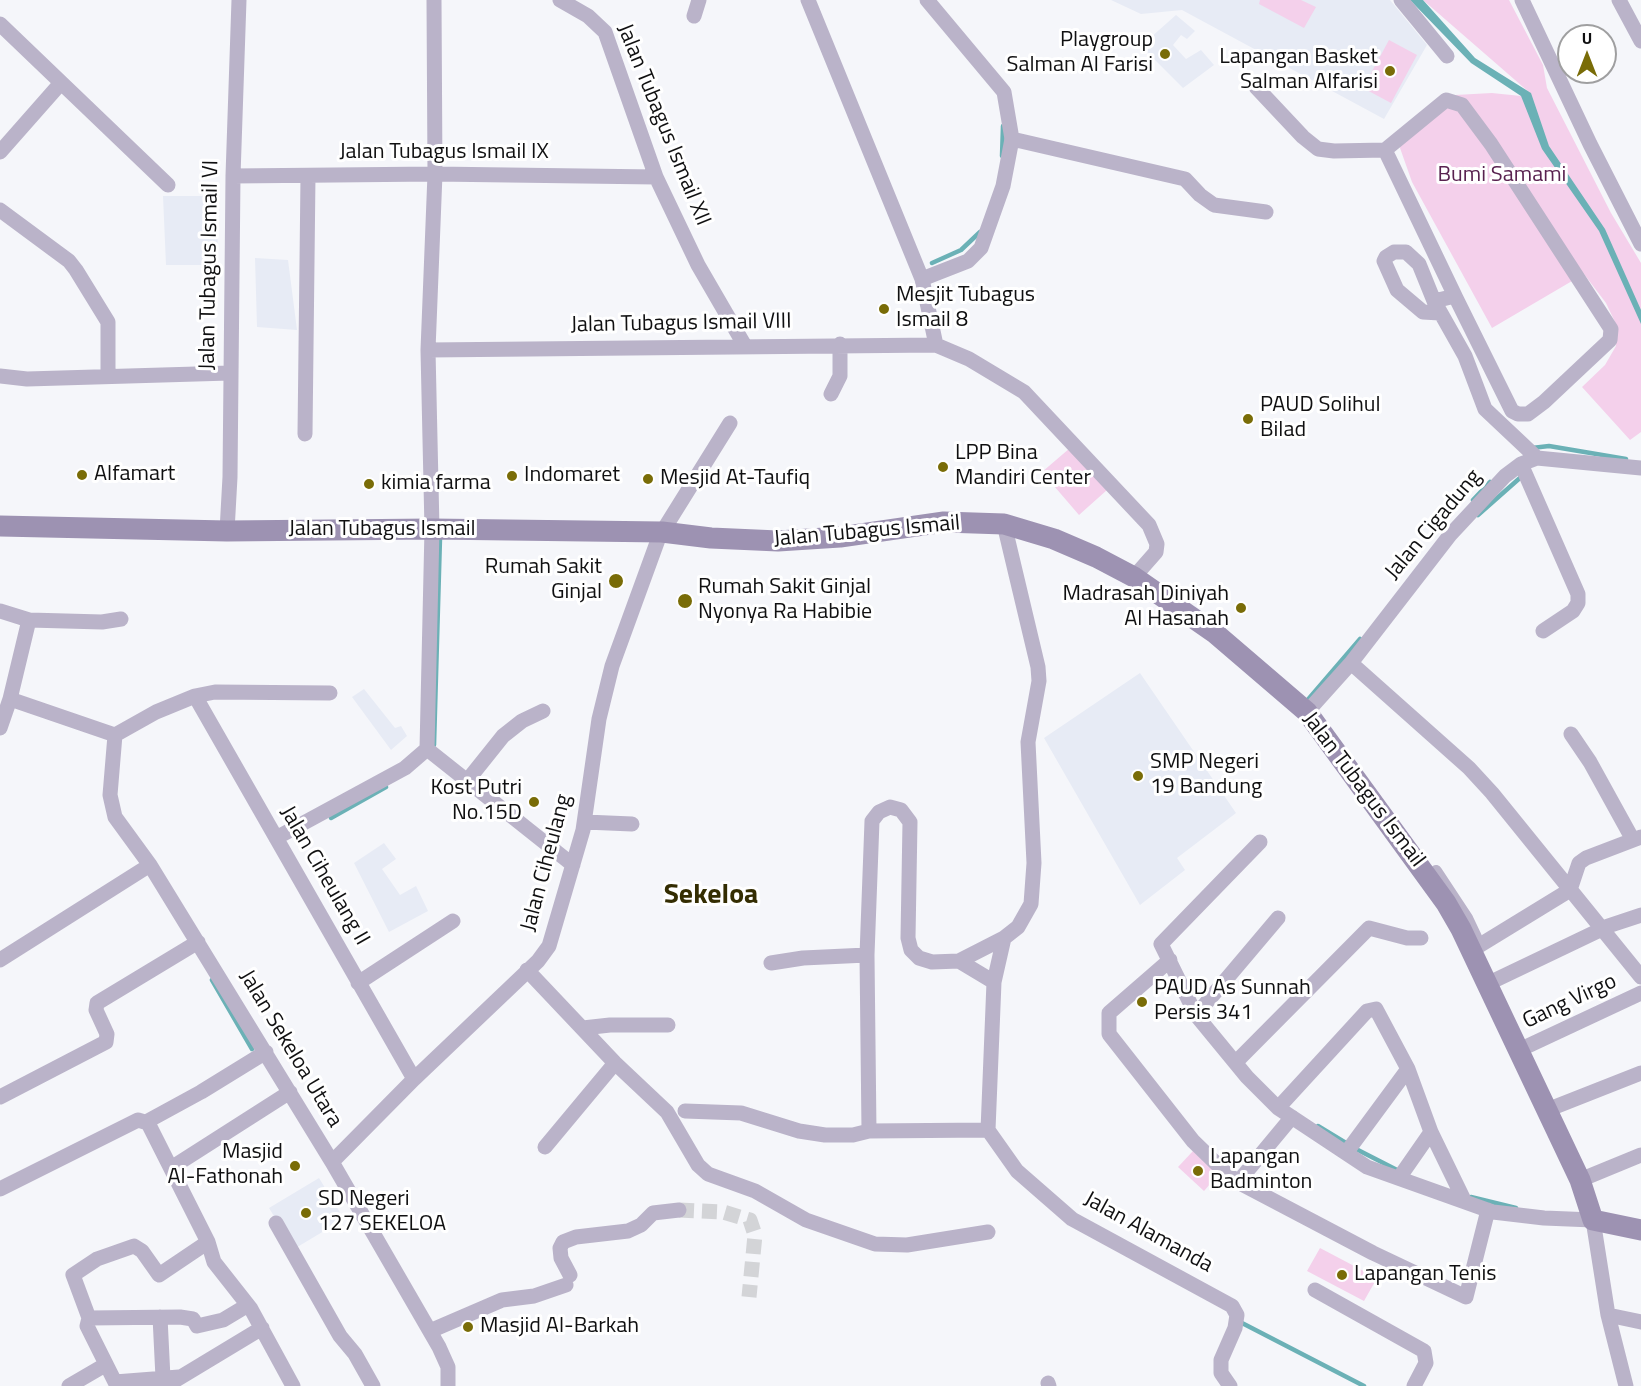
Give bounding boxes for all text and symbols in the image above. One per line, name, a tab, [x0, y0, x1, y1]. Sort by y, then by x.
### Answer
street label: Jalan Tubagus Ismail XII	[610, 20, 716, 230]
north arrow	[1557, 24, 1617, 84]
text: U	[1582, 26, 1592, 50]
place label: Playgroup Salman Al Farisi	[1007, 28, 1153, 80]
place label: Lapangan Basket Salman Alfarisi	[1219, 45, 1378, 96]
marker: Playgroup Salman Al Farisi	[1158, 47, 1172, 61]
marker: Lapangan Basket Salman Alfarisi	[1383, 64, 1397, 78]
street label: Jalan Tubagus Ismail IX	[339, 140, 549, 166]
street label: Jalan Tubagus Ismail VI	[195, 160, 225, 370]
park label: Bumi Samami	[1438, 163, 1566, 189]
place label: Mesjit Tubagus Ismail 8	[896, 283, 1035, 334]
marker: Mesjit Tubagus Ismail 8	[877, 302, 891, 316]
street label: Jalan Tubagus Ismail VIII	[570, 309, 792, 339]
place label: PAUD Solihul Bilad	[1260, 393, 1381, 445]
marker: PAUD Solihul Bilad	[1241, 412, 1255, 426]
place label: LPP Bina Mandiri Center	[955, 441, 1091, 493]
marker: LPP Bina Mandiri Center	[936, 460, 950, 474]
place label: Alfamart	[94, 462, 175, 488]
place label: Indomaret	[524, 463, 620, 489]
street label: Jalan Cigadung	[1380, 465, 1488, 585]
place label: Mesjid At-Taufiq	[660, 466, 810, 492]
marker: Alfamart	[75, 468, 89, 482]
marker: Indomaret	[505, 469, 519, 483]
place label: kimia farma	[381, 471, 491, 497]
marker: Mesjid At-Taufiq	[641, 472, 655, 486]
marker: kimia farma	[362, 477, 376, 491]
street label: Jalan Tubagus Ismail	[773, 511, 961, 553]
street label: Jalan Tubagus Ismail	[288, 517, 476, 543]
place label: Rumah Sakit Ginjal	[485, 555, 602, 606]
marker: Rumah Sakit Ginjal	[607, 572, 625, 590]
place label: Rumah Sakit Ginjal Nyonya Ra Habibie	[698, 575, 872, 626]
place label: Madrasah Diniyah Al Hasanah	[1062, 582, 1229, 634]
marker: Rumah Sakit Ginjal Nyonya Ra Habibie	[676, 592, 694, 610]
marker: Madrasah Diniyah Al Hasanah	[1234, 601, 1248, 615]
street label: Jalan Tubagus Ismail	[1296, 707, 1430, 873]
place label: SMP Negeri 19 Bandung	[1150, 750, 1262, 802]
marker: SMP Negeri 19 Bandung	[1131, 769, 1145, 783]
place label: Kost Putri No.15D	[431, 776, 522, 828]
street label: Jalan Ciheulang	[516, 792, 578, 934]
marker: Kost Putri No.15D	[527, 795, 541, 809]
street label: Jalan Ciheulang II	[273, 802, 375, 950]
district label: Sekeloa	[664, 879, 758, 913]
street label: Jalan Sekeloa Utara	[233, 966, 347, 1132]
street label: Gang Virgo	[1519, 969, 1621, 1035]
place label: PAUD As Sunnah Persis 341	[1154, 976, 1311, 1028]
marker: PAUD As Sunnah Persis 341	[1135, 995, 1149, 1009]
place label: Masjid Al-Fathonah	[168, 1140, 283, 1192]
place label: Lapangan Badminton	[1210, 1145, 1312, 1196]
marker: Masjid Al-Fathonah	[288, 1159, 302, 1173]
marker: Lapangan Badminton	[1191, 1164, 1205, 1178]
place label: SD Negeri 127 SEKELOA	[318, 1187, 446, 1238]
street label: Jalan Alamanda	[1079, 1187, 1217, 1279]
marker: SD Negeri 127 SEKELOA	[299, 1206, 313, 1220]
place label: Lapangan Tenis	[1354, 1262, 1497, 1288]
marker: Lapangan Tenis	[1335, 1268, 1349, 1282]
place label: Masjid Al-Barkah	[480, 1314, 639, 1340]
marker: Masjid Al-Barkah	[461, 1320, 475, 1334]

